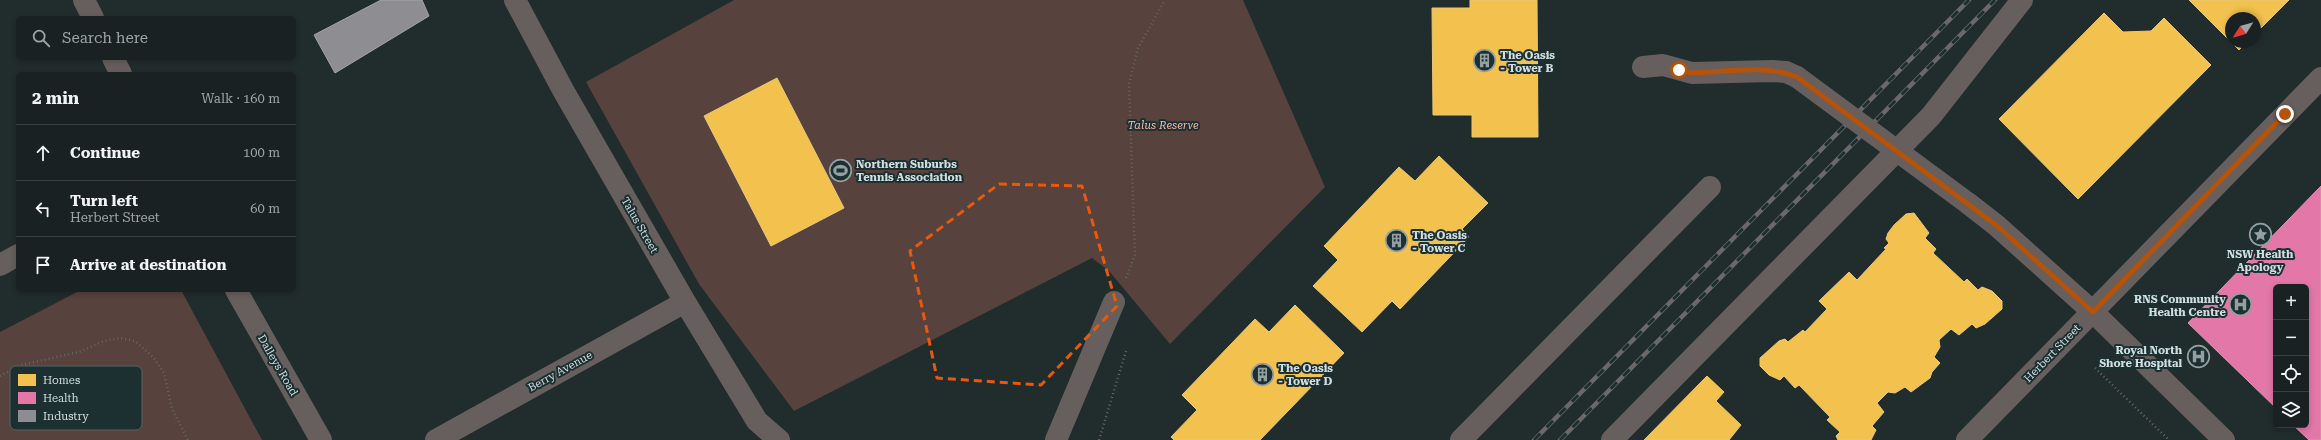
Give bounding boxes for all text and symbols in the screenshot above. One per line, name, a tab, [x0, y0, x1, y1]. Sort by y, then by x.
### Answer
north arrow	[2225, 12, 2261, 48]
search box	[16, 16, 296, 60]
icon: search	[30, 27, 52, 49]
text: Search here	[62, 29, 148, 47]
building icon: The Oasis - Tower B	[1472, 48, 1498, 74]
place label: The Oasis - Tower B	[1500, 49, 1555, 75]
route start	[1670, 61, 1688, 79]
text: 2 min	[32, 88, 79, 108]
text: Walk · 160 m	[201, 91, 280, 106]
route end	[2276, 105, 2294, 123]
park label: Talus Reserve	[1127, 119, 1199, 132]
icon: ahead	[32, 142, 54, 164]
text: Continue	[70, 144, 140, 162]
text: 100 m	[243, 145, 280, 160]
sports icon: Northern Suburbs Tennis Association	[828, 157, 854, 183]
place label: Northern Suburbs Tennis Association	[856, 158, 963, 184]
text: Turn left	[70, 192, 138, 210]
street label: Talus Street	[618, 195, 661, 256]
icon: left	[32, 198, 54, 220]
text: 60 m	[250, 201, 280, 216]
text: Herbert Street	[70, 210, 160, 225]
place icon: NSW Health Apology	[2247, 221, 2273, 247]
building icon: The Oasis - Tower C	[1384, 228, 1410, 254]
place label: The Oasis - Tower C	[1412, 229, 1467, 255]
place label: NSW Health Apology	[2227, 248, 2294, 274]
icon: arrive	[32, 254, 54, 276]
text: Arrive at destination	[70, 256, 226, 274]
map controls	[2273, 284, 2309, 428]
button: +	[2273, 284, 2309, 320]
hospital icon: RNS Community Health Centre	[2228, 292, 2254, 318]
place label: RNS Community Health Centre	[2134, 293, 2227, 319]
button: −	[2273, 320, 2309, 356]
street label: Herbert Street	[2021, 322, 2083, 385]
street label: Dalleys Road	[255, 332, 300, 398]
hospital icon: Royal North Shore Hospital	[2185, 343, 2211, 369]
place label: Royal North Shore Hospital	[2099, 344, 2183, 370]
street label: Berry Avenue	[526, 348, 595, 394]
button: locate	[2273, 356, 2309, 392]
building icon: The Oasis - Tower D	[1250, 361, 1276, 387]
place label: The Oasis - Tower D	[1278, 362, 1333, 388]
legend	[10, 366, 142, 430]
text: Homes	[43, 374, 80, 387]
text: Health	[43, 392, 79, 405]
button: layers	[2273, 392, 2309, 428]
text: Industry	[43, 410, 89, 423]

